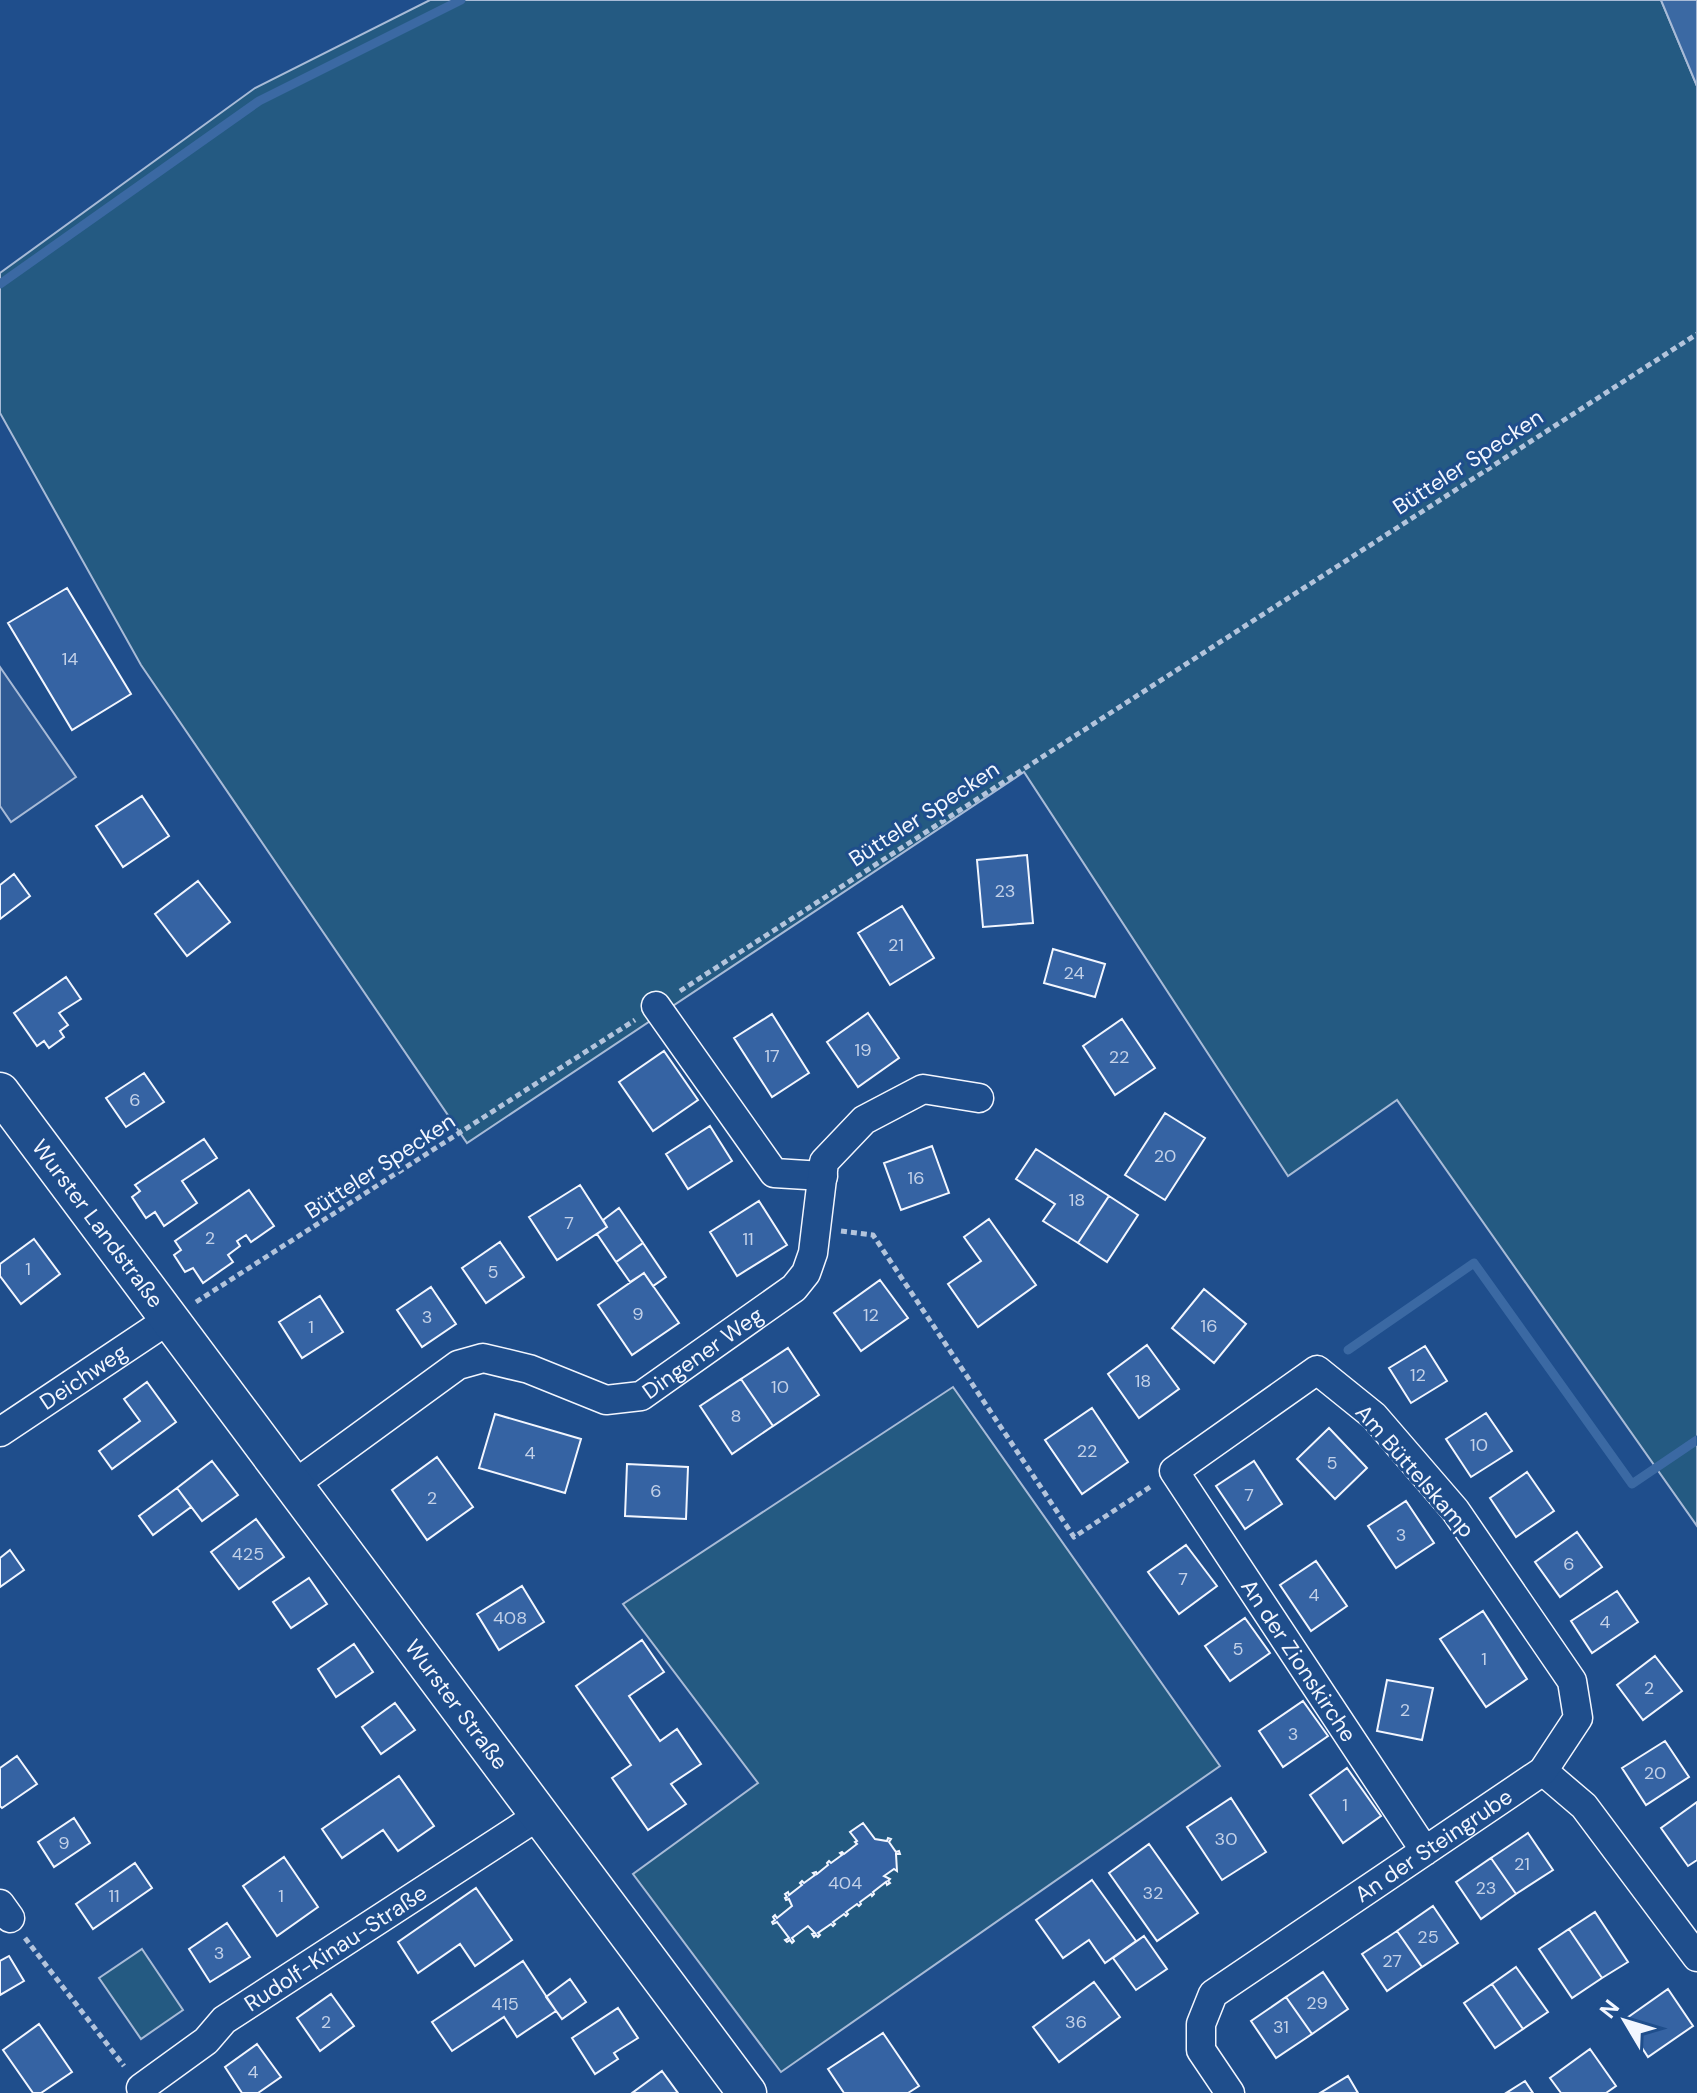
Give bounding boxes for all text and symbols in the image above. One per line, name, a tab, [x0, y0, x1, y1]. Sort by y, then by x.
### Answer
street label: Bütteler Specken	[1387, 403, 1549, 521]
house number: 14	[62, 647, 78, 671]
street label: Bütteler Specken	[843, 755, 1005, 873]
house number: 23	[994, 879, 1016, 903]
house number: 21	[888, 933, 904, 957]
house number: 24	[1064, 961, 1085, 985]
house number: 19	[855, 1038, 871, 1062]
house number: 17	[764, 1044, 780, 1068]
house number: 22	[1109, 1045, 1129, 1069]
house number: 6	[129, 1088, 141, 1112]
street label: Bütteler Specken	[299, 1107, 461, 1225]
street label: Wurster Landstraße	[26, 1133, 170, 1314]
house number: 20	[1154, 1144, 1176, 1168]
house number: 16	[908, 1166, 924, 1190]
house number: 18	[1069, 1188, 1085, 1212]
house number: 7	[564, 1211, 574, 1235]
house number: 2	[205, 1226, 215, 1250]
house number: 11	[742, 1227, 754, 1251]
house number: 1	[25, 1257, 31, 1281]
house number: 5	[488, 1260, 498, 1284]
street label: Dingener Weg	[636, 1300, 768, 1405]
house number: 9	[632, 1302, 644, 1326]
house number: 12	[863, 1303, 879, 1327]
house number: 3	[422, 1305, 432, 1329]
house number: 16	[1201, 1314, 1217, 1338]
house number: 1	[308, 1315, 314, 1339]
street label: Deichweg	[34, 1337, 133, 1416]
house number: 12	[1410, 1363, 1426, 1387]
house number: 18	[1135, 1369, 1151, 1393]
house number: 10	[771, 1375, 789, 1399]
street label: Am Büttelskamp	[1349, 1398, 1481, 1544]
house number: 8	[731, 1404, 741, 1428]
house number: 10	[1470, 1433, 1488, 1457]
house number: 22	[1077, 1439, 1097, 1463]
house number: 4	[525, 1441, 536, 1465]
house number: 5	[1327, 1451, 1337, 1475]
house number: 6	[650, 1479, 662, 1503]
house number: 7	[1244, 1483, 1254, 1507]
house number: 2	[427, 1486, 437, 1510]
house number: 3	[1396, 1523, 1406, 1547]
house number: 425	[232, 1542, 264, 1566]
house number: 6	[1563, 1552, 1575, 1576]
house number: 7	[1178, 1567, 1188, 1591]
street label: An der Zionskirche	[1235, 1573, 1363, 1747]
house number: 4	[1309, 1583, 1320, 1607]
house number: 408	[493, 1606, 527, 1630]
house number: 4	[1600, 1610, 1611, 1634]
street label: Wurster Straße	[399, 1633, 515, 1775]
house number: 5	[1233, 1637, 1243, 1661]
house number: 1	[1481, 1647, 1487, 1671]
house number: 2	[1644, 1676, 1654, 1700]
house number: 2	[1400, 1698, 1410, 1722]
house number: 3	[1288, 1722, 1298, 1746]
house number: 20	[1644, 1761, 1666, 1785]
street label: An der Steingrube	[1349, 1782, 1518, 1909]
house number: 1	[1342, 1793, 1348, 1817]
house number: 30	[1215, 1827, 1237, 1851]
house number: 9	[58, 1831, 70, 1855]
house number: 21	[1514, 1852, 1530, 1876]
house number: 404	[828, 1871, 862, 1895]
house number: 23	[1475, 1876, 1497, 1900]
street label: Rudolf-Kinau-Straße	[238, 1878, 432, 2018]
house number: 32	[1142, 1881, 1164, 1905]
house number: 11	[108, 1884, 120, 1908]
house number: 1	[278, 1884, 284, 1908]
house number: 25	[1417, 1925, 1439, 1949]
house number: 3	[214, 1941, 224, 1965]
house number: 27	[1382, 1949, 1402, 1973]
north arrow	[1585, 1981, 1665, 2061]
house number: 29	[1306, 1991, 1328, 2015]
house number: 415	[491, 1992, 519, 2016]
text: N	[1593, 1994, 1626, 2024]
house number: 2	[321, 2010, 331, 2034]
house number: 36	[1065, 2010, 1087, 2034]
house number: 31	[1273, 2015, 1289, 2039]
house number: 4	[248, 2060, 259, 2084]

